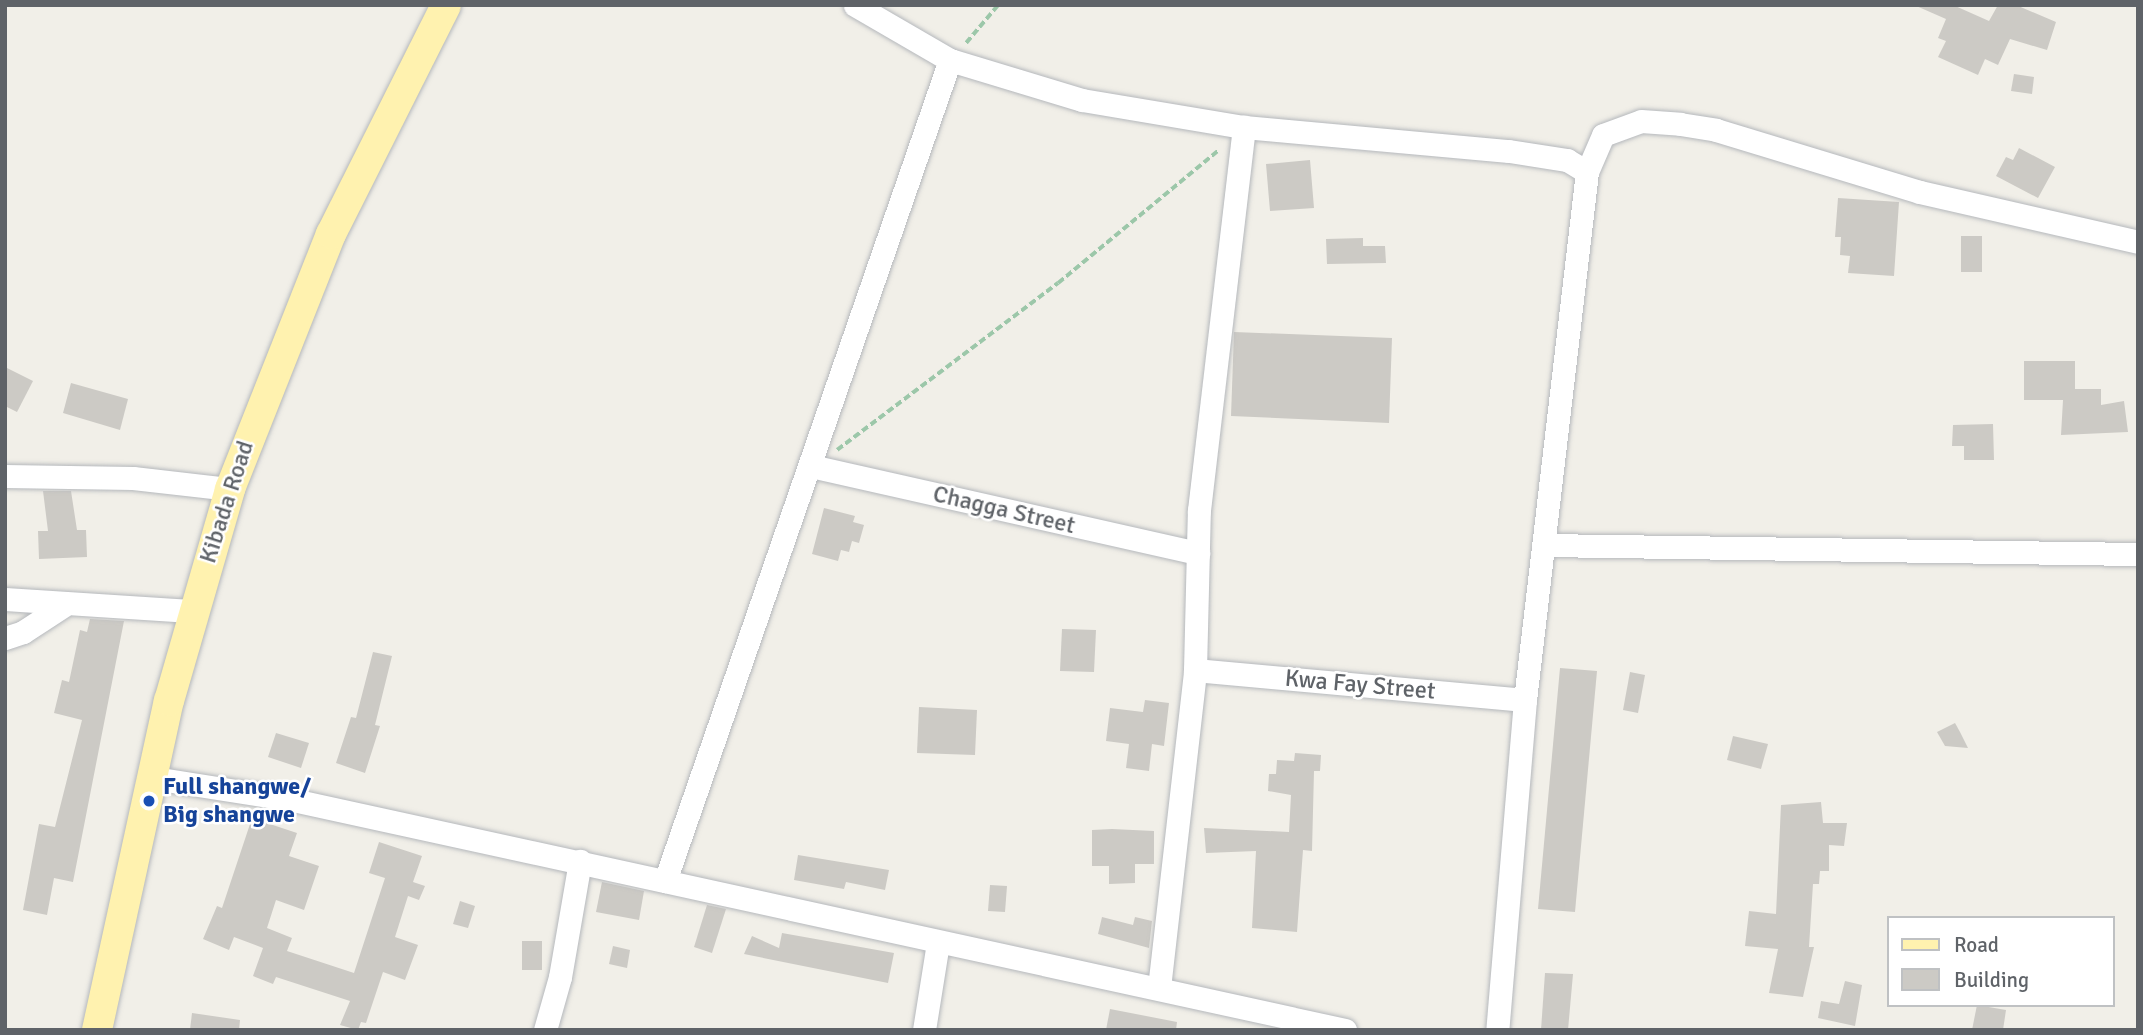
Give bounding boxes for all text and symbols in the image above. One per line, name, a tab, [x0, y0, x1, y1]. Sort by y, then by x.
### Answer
street label: Kibada Road	[194, 437, 260, 567]
street label: Chagga Street	[930, 480, 1078, 540]
street label: Kwa Fay Street	[1284, 664, 1436, 706]
place label: Full shangwe/ Big shangwe	[163, 773, 311, 829]
marker: Full shangwe/ Big shangwe	[141, 793, 157, 809]
legend	[1888, 916, 2115, 1007]
text: Road	[1954, 932, 1999, 958]
text: Building	[1954, 967, 2029, 993]

